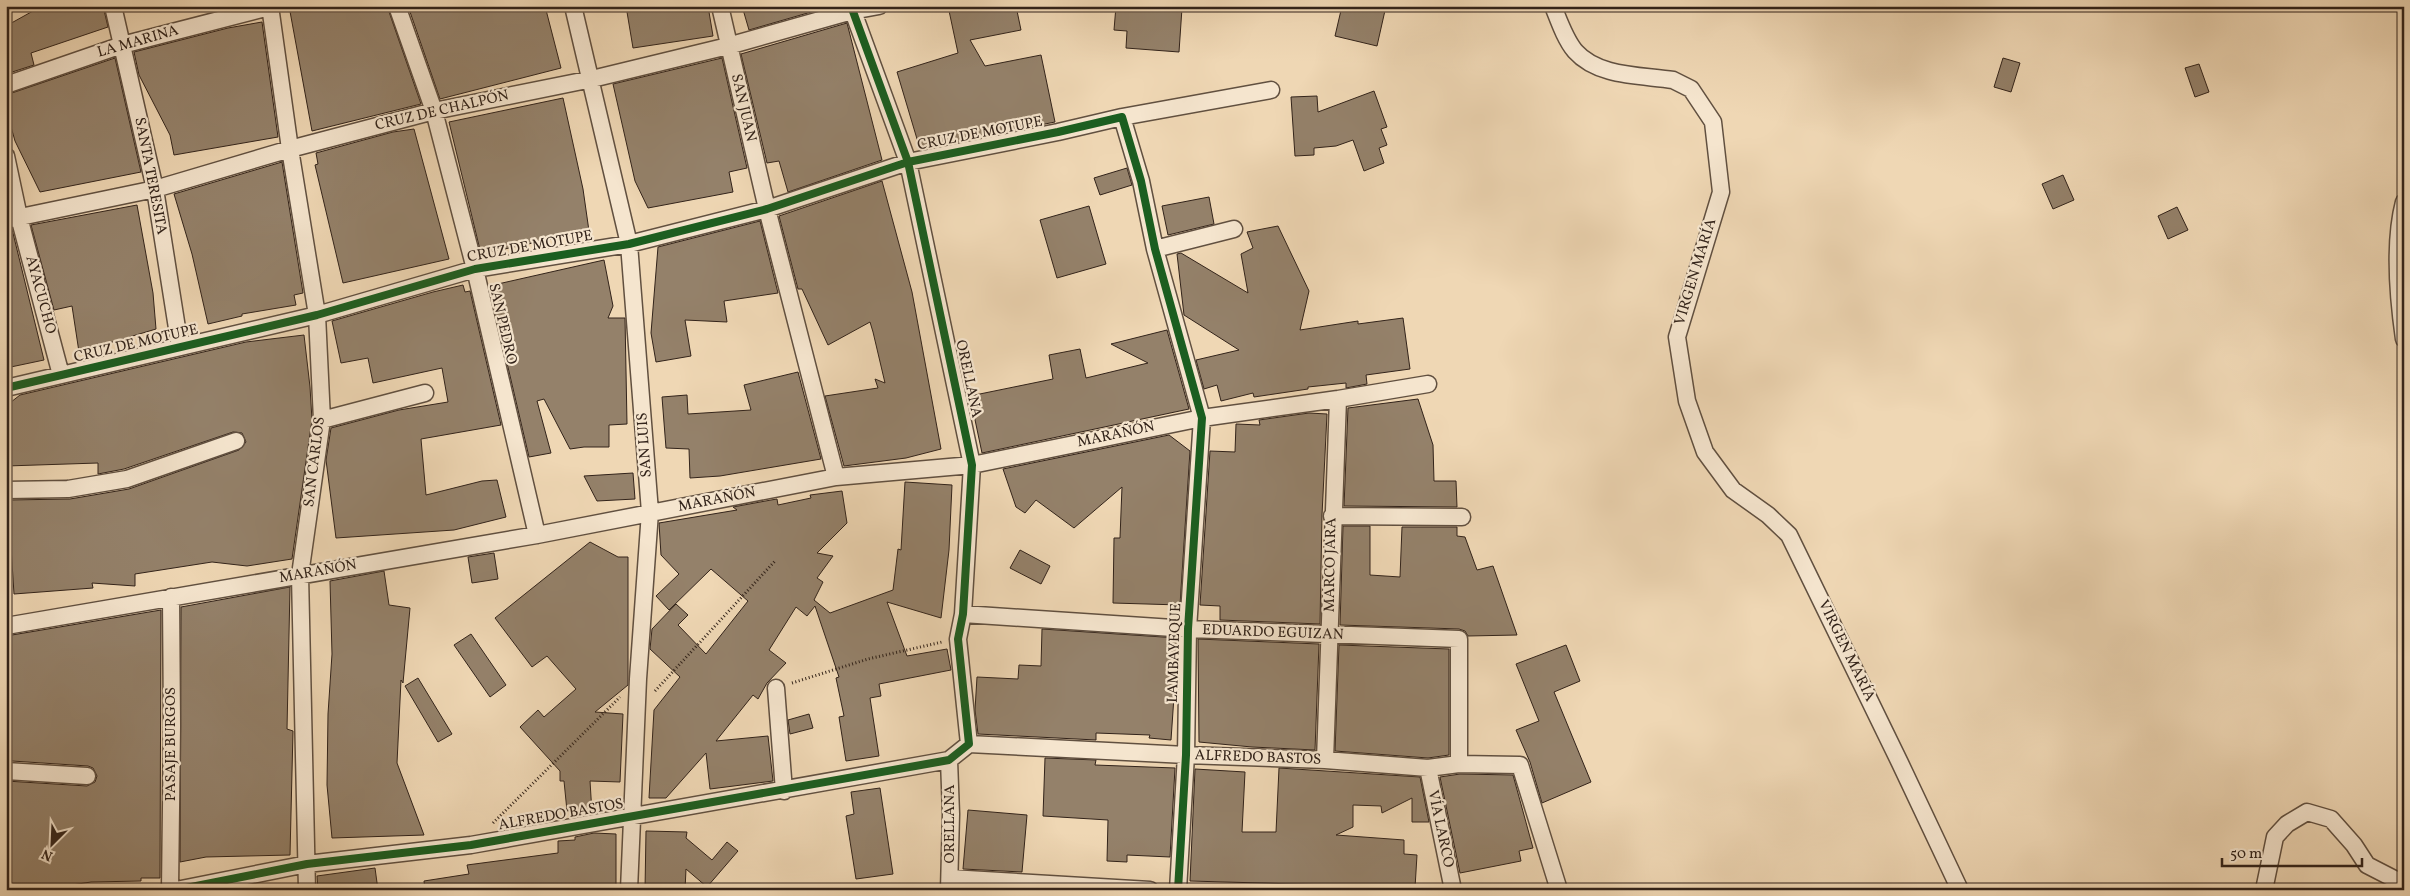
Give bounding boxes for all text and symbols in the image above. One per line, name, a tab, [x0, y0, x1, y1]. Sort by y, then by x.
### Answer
street label: LA MARINA	[95, 20, 181, 64]
street label: SAN JUAN	[725, 72, 761, 144]
street label: CRUZ DE CHALPÓN	[373, 85, 511, 137]
street label: CRUZ DE MOTUPE	[916, 112, 1044, 156]
street label: SANTA TERESITA	[128, 116, 172, 237]
street label: VIRGEN MARÍA	[1670, 216, 1722, 328]
street label: CRUZ DE MOTUPE	[466, 226, 594, 268]
street label: AYACUCHO	[20, 254, 61, 336]
street label: SAN PEDRO	[482, 281, 522, 367]
street label: CRUZ DE MOTUPE	[72, 319, 200, 369]
street label: ORELLANA	[950, 338, 987, 420]
street label: SAN LUIS	[632, 412, 658, 478]
street label: SAN CARLOS	[299, 416, 331, 508]
street label: MARAÑÓN	[1075, 417, 1157, 453]
street label: MARAÑÓN	[676, 482, 758, 518]
street label: MARCO JARA	[1320, 517, 1342, 612]
street label: MARAÑÓN	[277, 555, 359, 589]
street label: VIRGEN MARÍA	[1812, 597, 1880, 706]
street label: LAMBAYEQUE	[1163, 603, 1187, 703]
street label: EDUARDO EGUIZAN	[1202, 620, 1344, 646]
street label: PASAJE BURGOS	[161, 687, 182, 801]
street label: ALFREDO BASTOS	[1194, 745, 1322, 771]
street label: ORELLANA	[940, 784, 961, 864]
street label: VÍA LARCO	[1422, 788, 1458, 870]
street label: ALFREDO BASTOS	[497, 794, 625, 836]
north arrow	[28, 818, 78, 868]
scale bar	[2222, 836, 2362, 868]
text: N	[39, 844, 56, 865]
text: 50 m	[2230, 844, 2262, 865]

